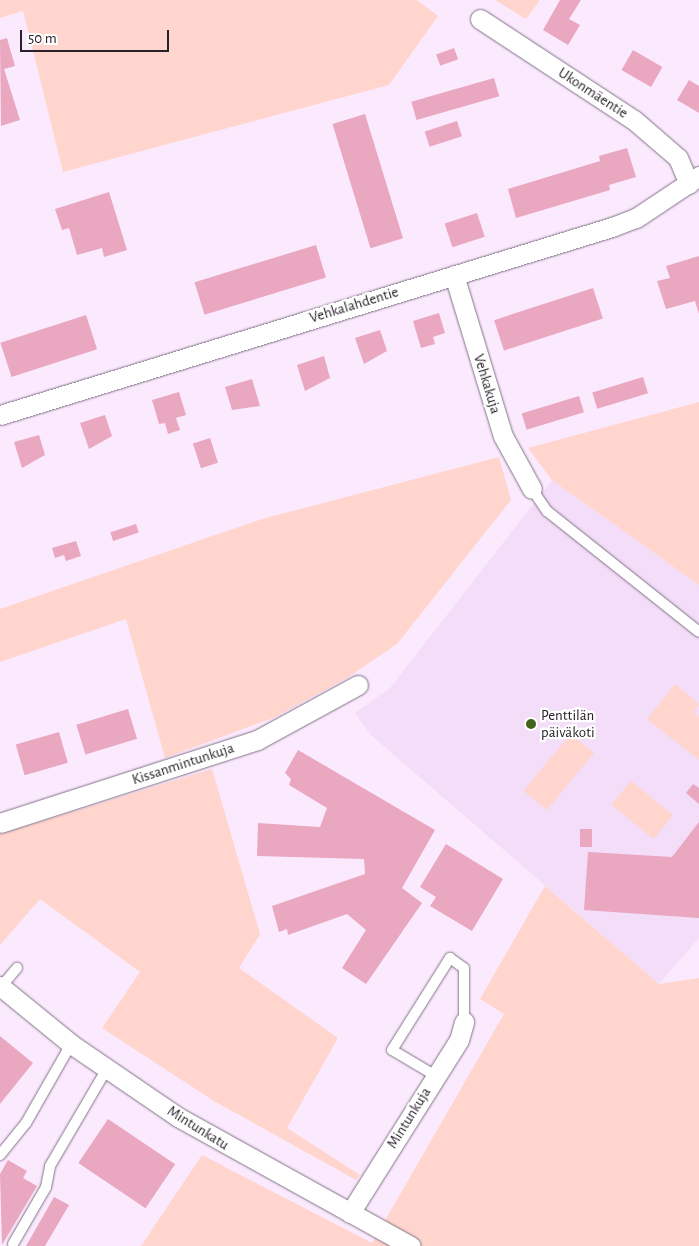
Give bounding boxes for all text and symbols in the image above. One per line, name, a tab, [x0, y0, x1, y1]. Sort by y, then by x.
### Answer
scale bar	[22, 20, 171, 52]
text: 50 m	[28, 31, 57, 46]
street label: Ukonmäentie	[555, 64, 631, 122]
street label: Vehkalahdentie	[307, 283, 401, 327]
street label: Vehkakuja	[469, 352, 505, 416]
place label: Penttilän päiväkoti	[541, 706, 595, 741]
marker: Penttilän päiväkoti	[525, 718, 537, 730]
street label: Kissanmintunkuja	[130, 739, 236, 789]
street label: Mintunkuja	[383, 1084, 435, 1152]
street label: Mintunkatu	[164, 1102, 232, 1154]

